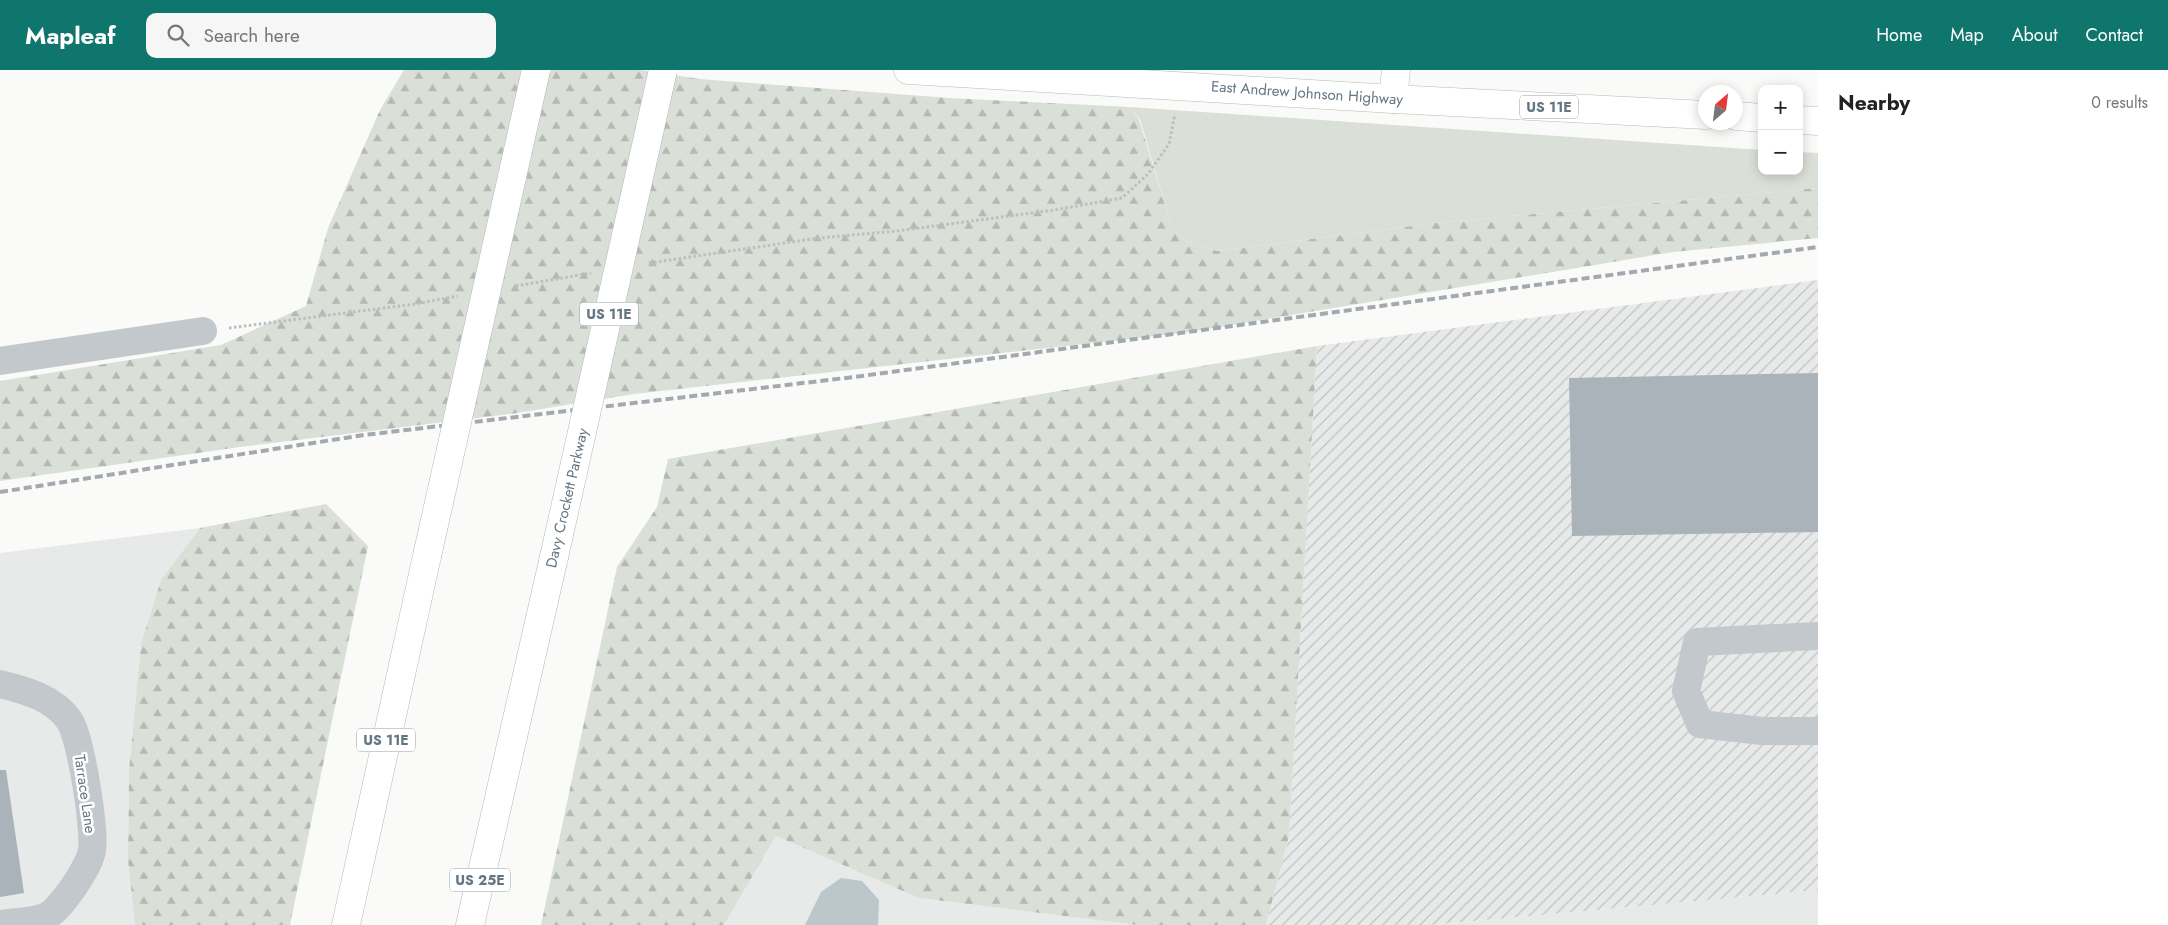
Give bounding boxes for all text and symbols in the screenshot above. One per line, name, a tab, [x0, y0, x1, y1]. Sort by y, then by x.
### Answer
search box	[146, 13, 496, 58]
text: Mapleaf	[25, 18, 116, 53]
icon: search	[164, 21, 192, 49]
text: Search here	[204, 22, 300, 49]
text: Home	[1876, 22, 1922, 48]
text: Map	[1950, 22, 1984, 48]
text: About	[2012, 22, 2057, 48]
text: Contact	[2085, 22, 2143, 48]
street label: East Andrew Johnson Highway	[1210, 75, 1404, 111]
north arrow	[1698, 85, 1743, 130]
map controls	[1758, 85, 1803, 175]
button: +	[1758, 85, 1803, 130]
text: Nearby	[1838, 88, 1910, 118]
text: 0 results	[2091, 91, 2148, 114]
road number: US 11E	[1520, 96, 1578, 118]
button: −	[1758, 130, 1803, 175]
road number: US 11E	[580, 302, 638, 325]
street label: Davy Crockett Parkway	[540, 426, 594, 570]
road number: US 11E	[357, 728, 415, 752]
street label: Tarrace Lane	[69, 753, 101, 835]
road number: US 25E	[450, 868, 510, 892]

